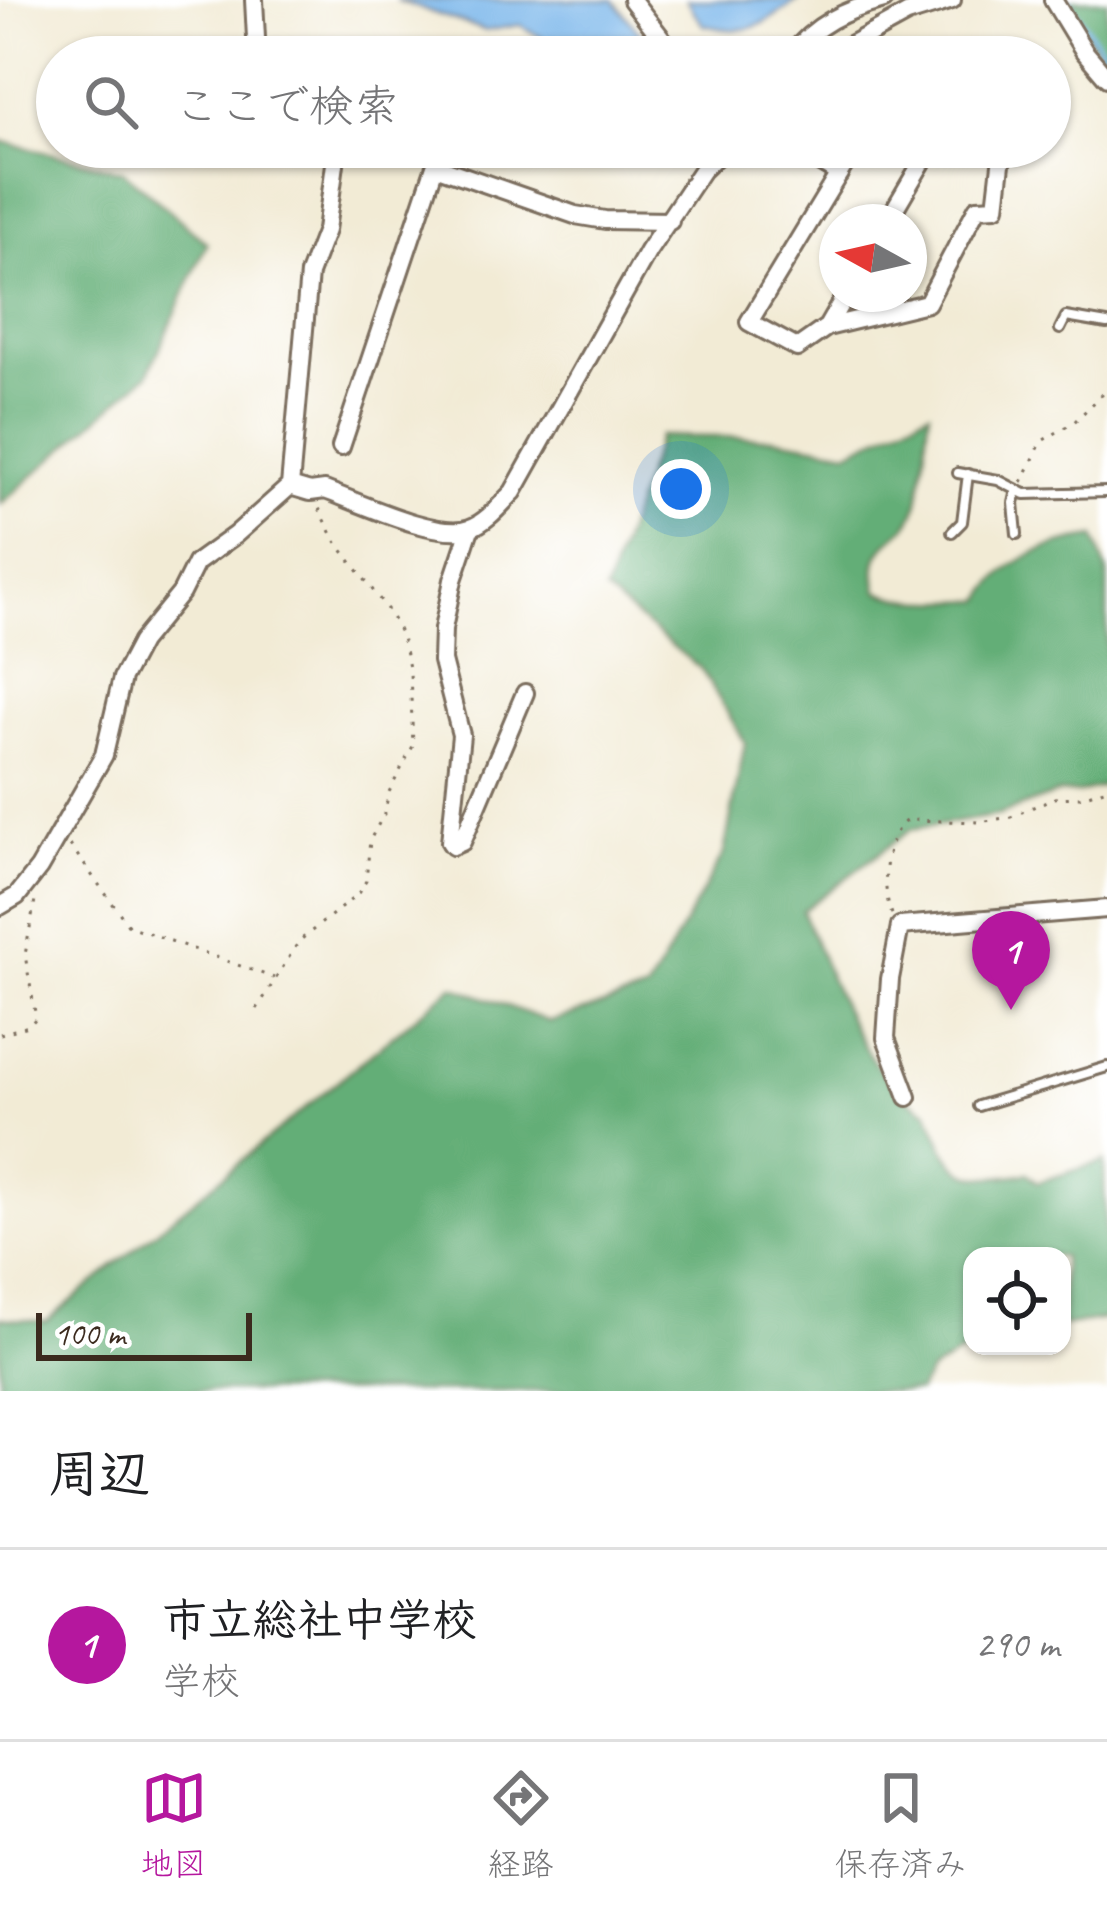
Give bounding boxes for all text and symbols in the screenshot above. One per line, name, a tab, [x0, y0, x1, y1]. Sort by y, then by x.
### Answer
search box	[36, 36, 1071, 168]
icon: search	[78, 69, 144, 135]
text: ここで検索	[174, 78, 399, 135]
north arrow	[819, 204, 927, 312]
your location	[651, 459, 711, 519]
pin: 1	[972, 911, 1050, 1010]
map controls	[963, 1247, 1071, 1355]
button: locate	[963, 1247, 1071, 1355]
scale bar	[36, 1307, 252, 1360]
text: 100 m	[54, 1313, 125, 1355]
text: 周辺	[48, 1442, 150, 1506]
text: 市立総社中学校	[162, 1592, 477, 1649]
text: 1	[78, 1620, 96, 1669]
text: 290 m	[975, 1620, 1059, 1669]
text: 学校	[162, 1657, 240, 1706]
tab: 地図	[141, 1765, 207, 1885]
tab: 経路	[488, 1765, 554, 1885]
tab: 保存済み	[835, 1765, 967, 1885]

